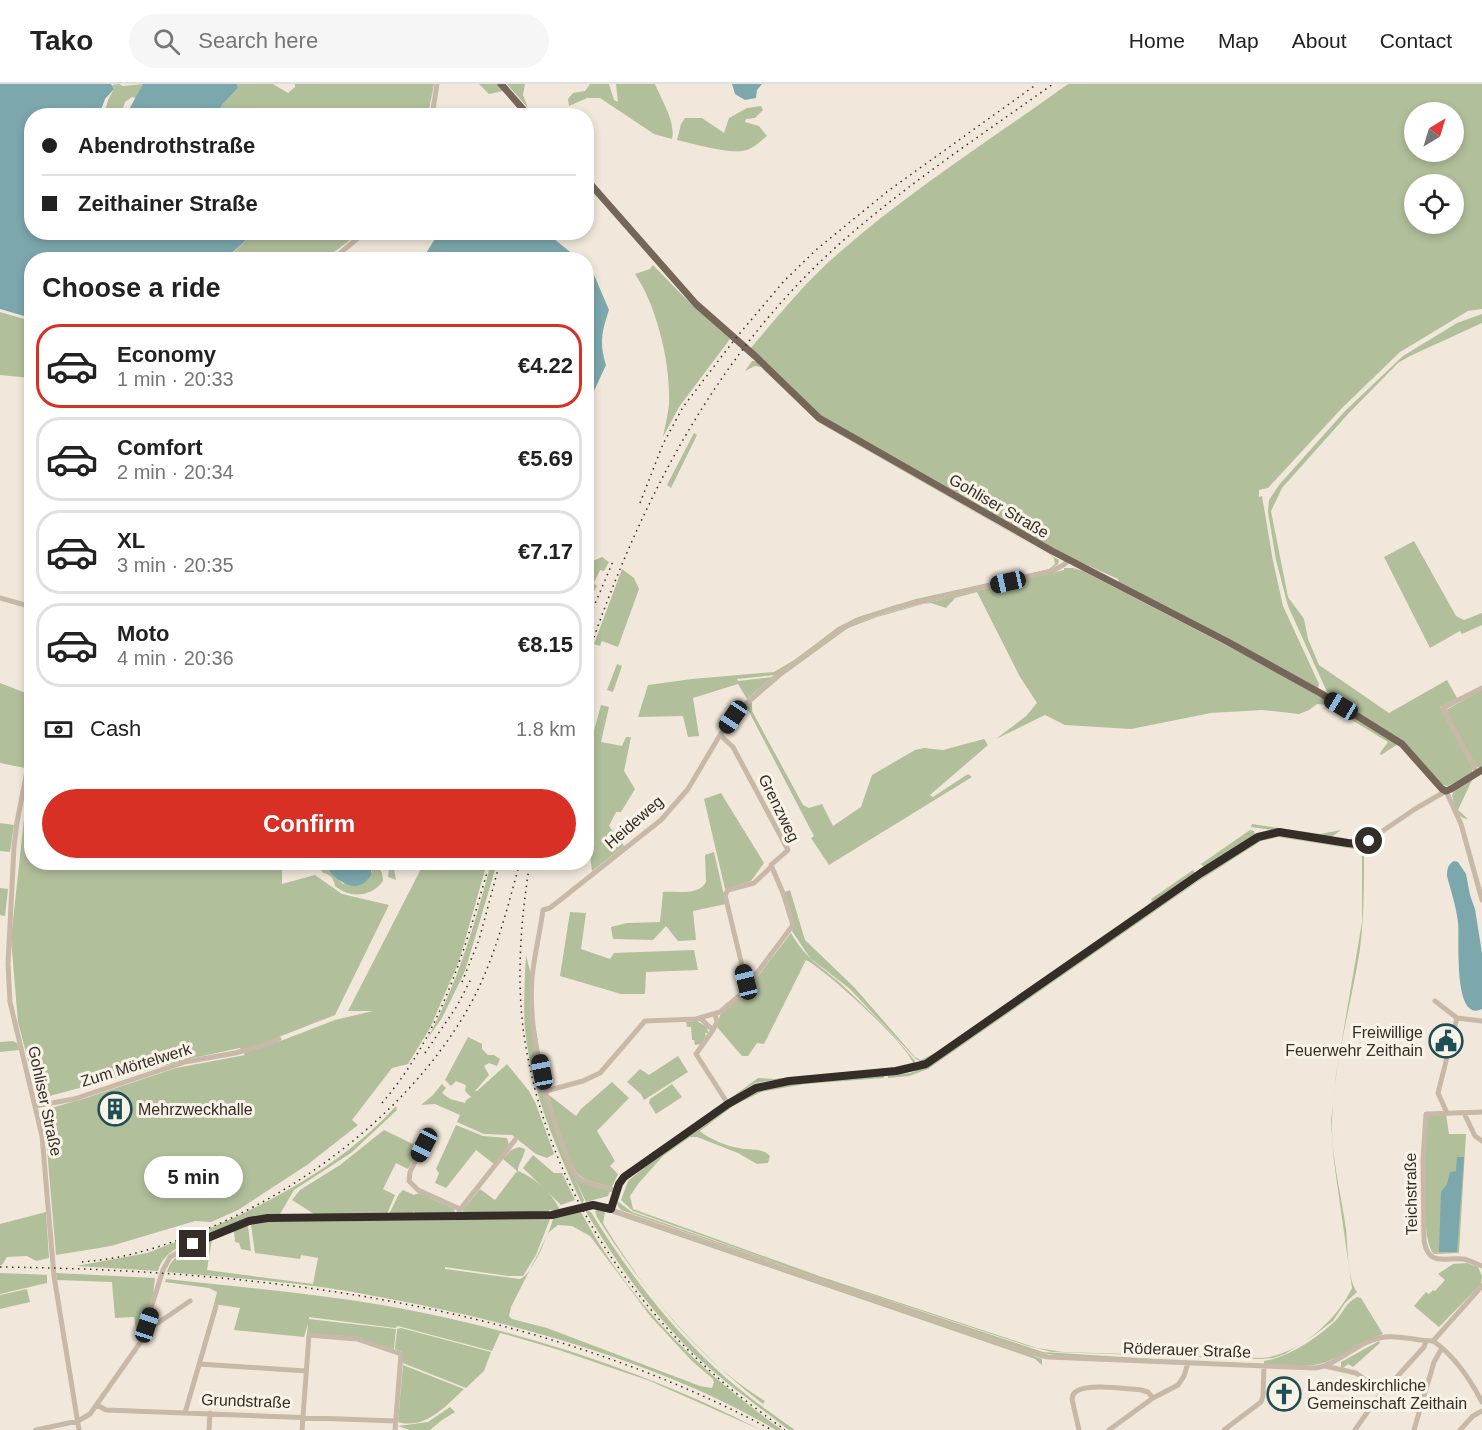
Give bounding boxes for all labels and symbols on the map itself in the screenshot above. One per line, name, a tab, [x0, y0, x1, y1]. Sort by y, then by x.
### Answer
north arrow	[1404, 102, 1464, 162]
street label: Gohliser Straße	[946, 471, 1052, 541]
car	[988, 569, 1028, 595]
car	[1321, 689, 1361, 723]
car	[715, 697, 751, 737]
street label: Grenzweg	[755, 772, 803, 844]
street label: Heideweg	[602, 792, 666, 852]
route start	[1355, 827, 1382, 854]
car	[733, 962, 759, 1002]
public building icon: Freiwillige Feuerwehr Zeithain	[1428, 1023, 1464, 1059]
place label: Freiwillige Feuerwehr Zeithain	[1285, 1024, 1423, 1059]
street label: Zum Mörtelwerk	[79, 1040, 194, 1090]
street label: Gohliser Straße	[25, 1044, 65, 1158]
car	[530, 1053, 554, 1091]
building icon: Mehrzweckhalle	[97, 1091, 133, 1127]
place label: Mehrzweckhalle	[138, 1101, 253, 1118]
car	[408, 1125, 440, 1165]
street label: Teichstraße	[1402, 1152, 1420, 1235]
callout: 5 min	[144, 1157, 242, 1199]
route end	[179, 1230, 206, 1257]
car	[133, 1305, 161, 1345]
street label: Röderauer Straße	[1123, 1339, 1251, 1361]
church icon: Landeskirchliche Gemeinschaft Zeithain	[1266, 1376, 1302, 1412]
place label: Landeskirchliche Gemeinschaft Zeithain	[1307, 1377, 1467, 1412]
street label: Grundstraße	[201, 1391, 291, 1411]

